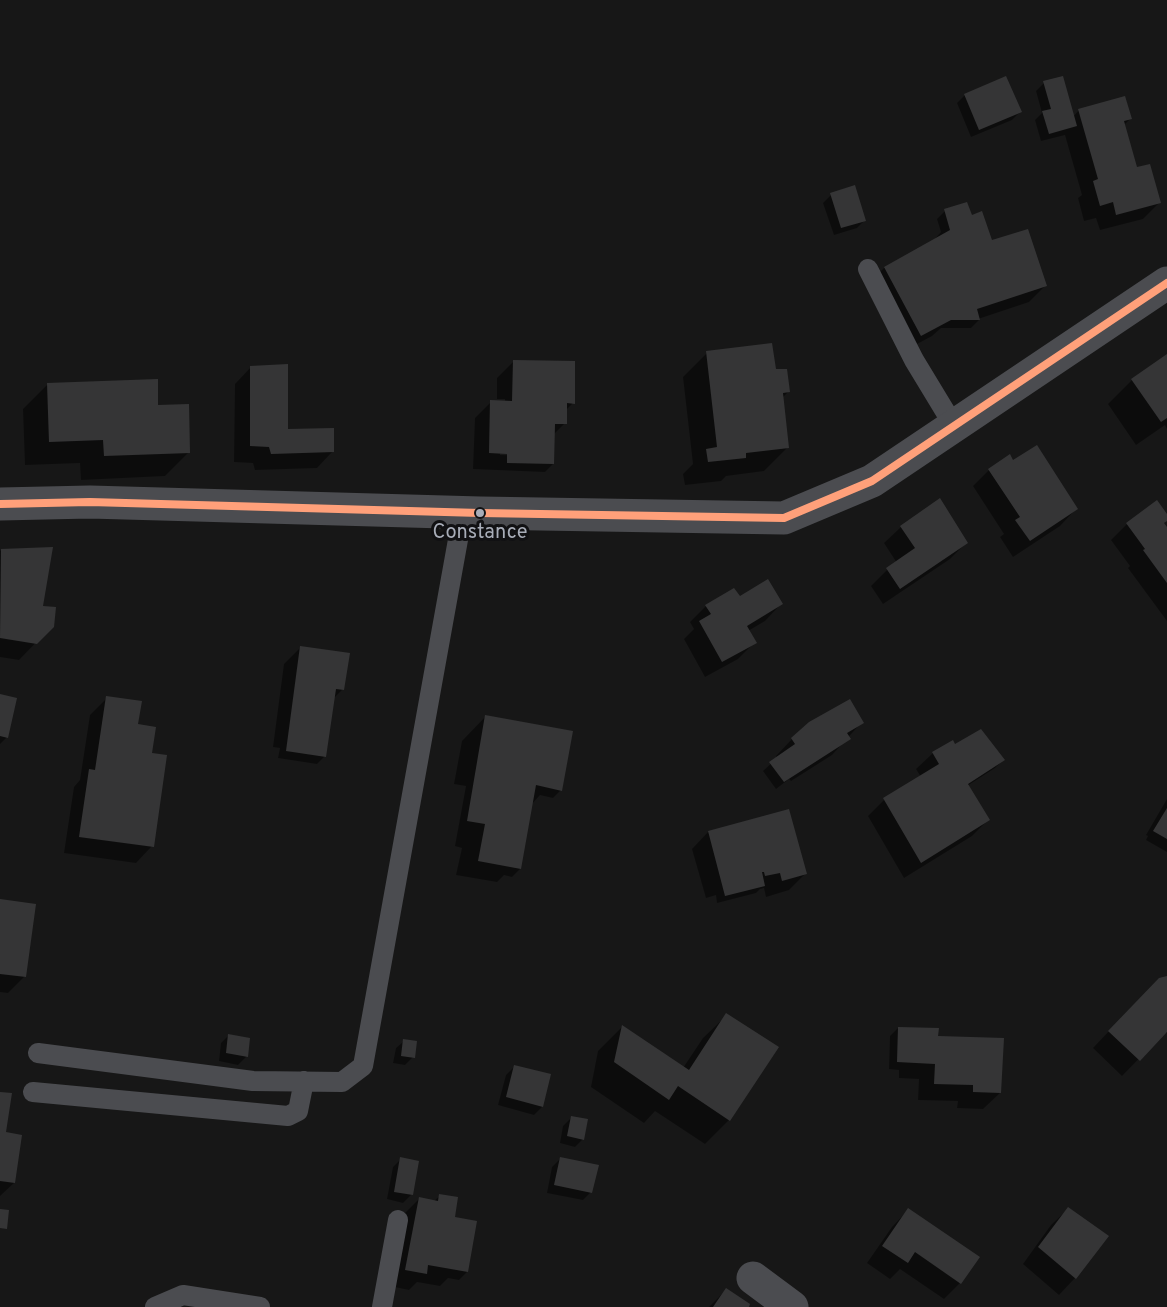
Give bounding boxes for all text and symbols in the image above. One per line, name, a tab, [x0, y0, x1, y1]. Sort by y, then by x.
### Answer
marker: Constance	[474, 507, 486, 519]
place label: Constance	[432, 522, 528, 546]

